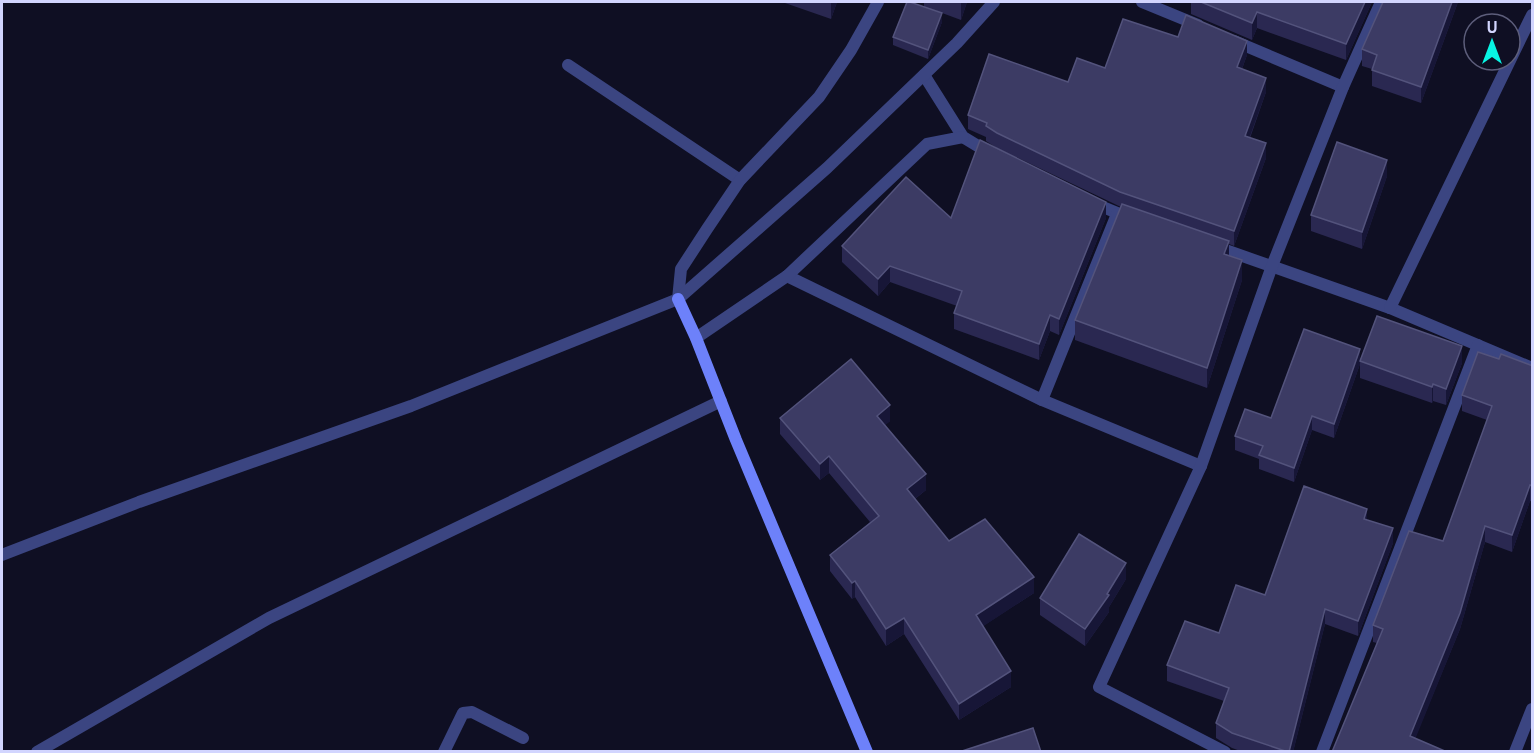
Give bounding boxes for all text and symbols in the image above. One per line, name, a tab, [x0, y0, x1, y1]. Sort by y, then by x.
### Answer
north arrow	[1462, 12, 1522, 72]
text: U	[1486, 18, 1498, 36]

